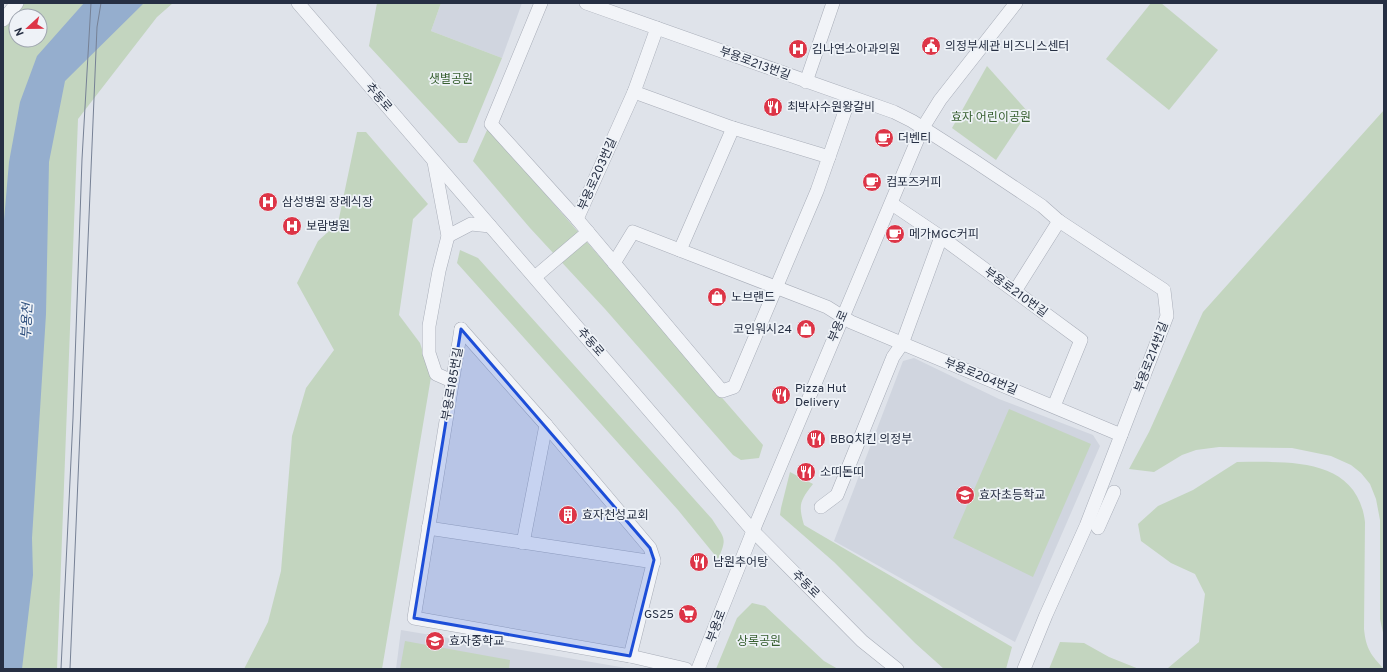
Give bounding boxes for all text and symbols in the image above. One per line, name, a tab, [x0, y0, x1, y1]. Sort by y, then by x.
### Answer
north arrow	[8, 8, 48, 48]
text: N	[12, 25, 28, 38]
public building icon: 의정부세관 비즈니스센터	[920, 35, 942, 57]
hospital icon: 김나연소아과의원	[787, 38, 809, 60]
place label: 의정부세관 비즈니스센터	[945, 39, 1069, 55]
place label: 김나연소아과의원	[812, 42, 900, 58]
street label: 부용로213번길	[717, 44, 792, 84]
park label: 샛별공원	[429, 72, 473, 88]
street label: 추동로	[361, 80, 395, 115]
restaurant icon: 최박사수원왕갈비	[762, 96, 784, 118]
place label: 최박사수원왕갈비	[787, 100, 875, 116]
park label: 효자 어린이공원	[951, 110, 1031, 126]
cafe icon: 더벤티	[873, 127, 895, 149]
place label: 더벤티	[898, 131, 931, 147]
street label: 부용로203번길	[575, 136, 621, 213]
cafe icon: 컴포즈커피	[861, 171, 883, 193]
place label: 컴포즈커피	[886, 175, 941, 191]
hospital icon: 삼성병원 장례식장	[257, 191, 279, 213]
place label: 삼성병원 장례식장	[282, 195, 373, 211]
hospital icon: 보람병원	[281, 215, 303, 237]
place label: 보람병원	[306, 219, 350, 235]
cafe icon: 메가MGC커피	[884, 223, 906, 245]
place label: 메가MGC커피	[909, 227, 979, 243]
street label: 부용로210번길	[980, 264, 1050, 321]
shop icon: 노브랜드	[706, 286, 728, 308]
place label: 노브랜드	[731, 290, 775, 306]
water label: 부용천	[19, 302, 37, 339]
street label: 부용로	[825, 308, 853, 345]
shop icon: 코인워시24	[795, 318, 817, 340]
street label: 부용로214번길	[1131, 320, 1173, 395]
place label: 코인워시24	[733, 322, 792, 338]
street label: 추동로	[573, 325, 607, 360]
street label: 부용로185번길	[439, 346, 467, 422]
street label: 부용로204번길	[942, 355, 1020, 399]
place label: Pizza Hut Delivery	[795, 381, 847, 411]
restaurant icon: Pizza Hut Delivery	[770, 384, 792, 406]
restaurant icon: BBQ치킨 의정부	[805, 428, 827, 450]
place label: BBQ치킨 의정부	[830, 432, 912, 448]
restaurant icon: 소띠돈띠	[795, 461, 817, 483]
place label: 소띠돈띠	[820, 465, 864, 481]
school or university icon: 효자초등학교	[954, 484, 976, 506]
place label: 효자초등학교	[979, 488, 1045, 504]
building icon: 효자천성교회	[557, 504, 579, 526]
place label: 효자천성교회	[582, 508, 648, 524]
restaurant icon: 남원추어탕	[688, 551, 710, 573]
place label: 남원추어탕	[713, 555, 768, 571]
street label: 추동로	[788, 567, 823, 602]
supermarket icon: GS25	[677, 603, 699, 625]
place label: GS25	[644, 607, 674, 623]
street label: 부용로	[704, 608, 730, 645]
school or university icon: 효자중학교	[424, 630, 446, 652]
place label: 효자중학교	[449, 634, 504, 650]
park label: 상록공원	[737, 634, 781, 650]

